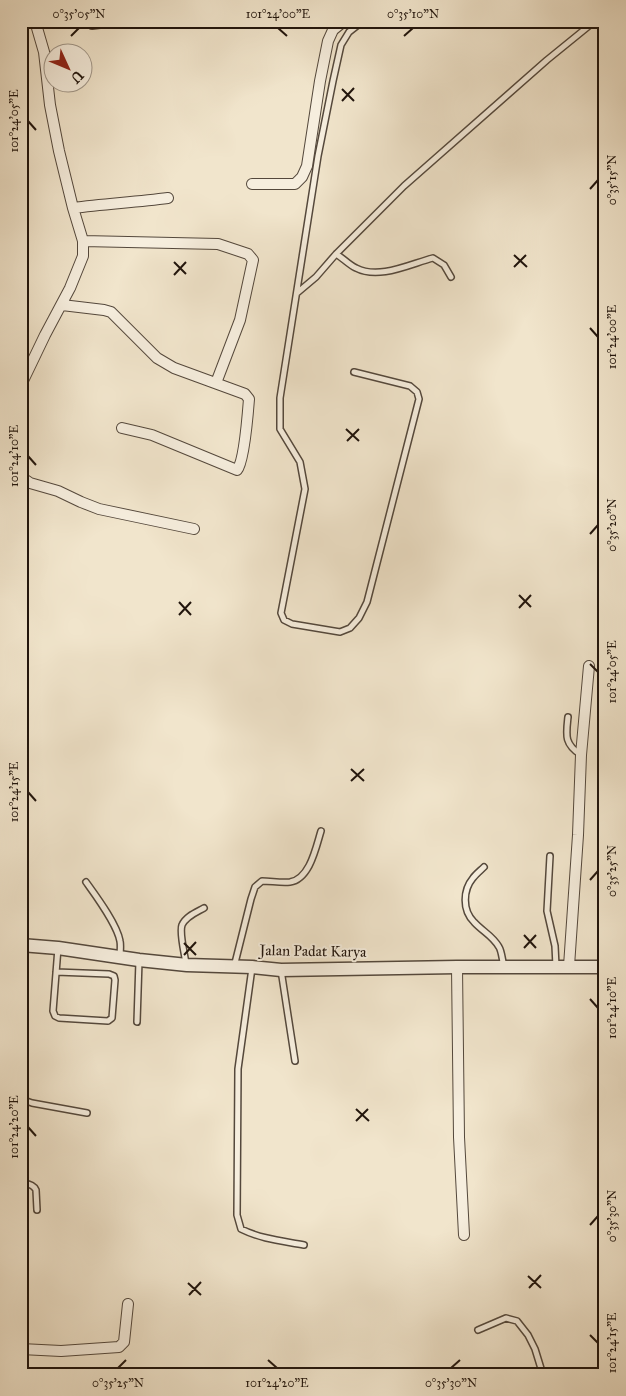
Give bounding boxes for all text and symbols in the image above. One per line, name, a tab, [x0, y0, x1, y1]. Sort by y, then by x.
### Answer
text: 0°35'05"N	[52, 7, 106, 21]
text: 101°24'00"E	[246, 7, 311, 21]
text: 0°35'10"N	[387, 7, 439, 21]
north arrow	[42, 42, 92, 92]
text: U	[66, 67, 87, 87]
text: 101°24'05"E	[7, 89, 21, 153]
text: 0°35'15"N	[605, 155, 619, 205]
text: 101°24'00"E	[605, 304, 619, 369]
text: 101°24'10"E	[7, 425, 21, 487]
text: 0°35'20"N	[605, 498, 619, 552]
text: 101°24'05"E	[605, 640, 619, 704]
text: 101°24'15"E	[7, 761, 21, 822]
text: 0°35'25"N	[605, 845, 619, 897]
street label: Jalan Padat Karya	[257, 941, 367, 962]
text: 101°24'10"E	[605, 977, 619, 1039]
text: 101°24'20"E	[7, 1095, 21, 1159]
text: 0°35'30"N	[605, 1190, 619, 1242]
text: 101°24'15"E	[605, 1312, 619, 1373]
text: 0°35'25"N	[92, 1376, 144, 1390]
text: 101°24'20"E	[245, 1376, 309, 1390]
text: 0°35'30"N	[425, 1376, 477, 1390]

